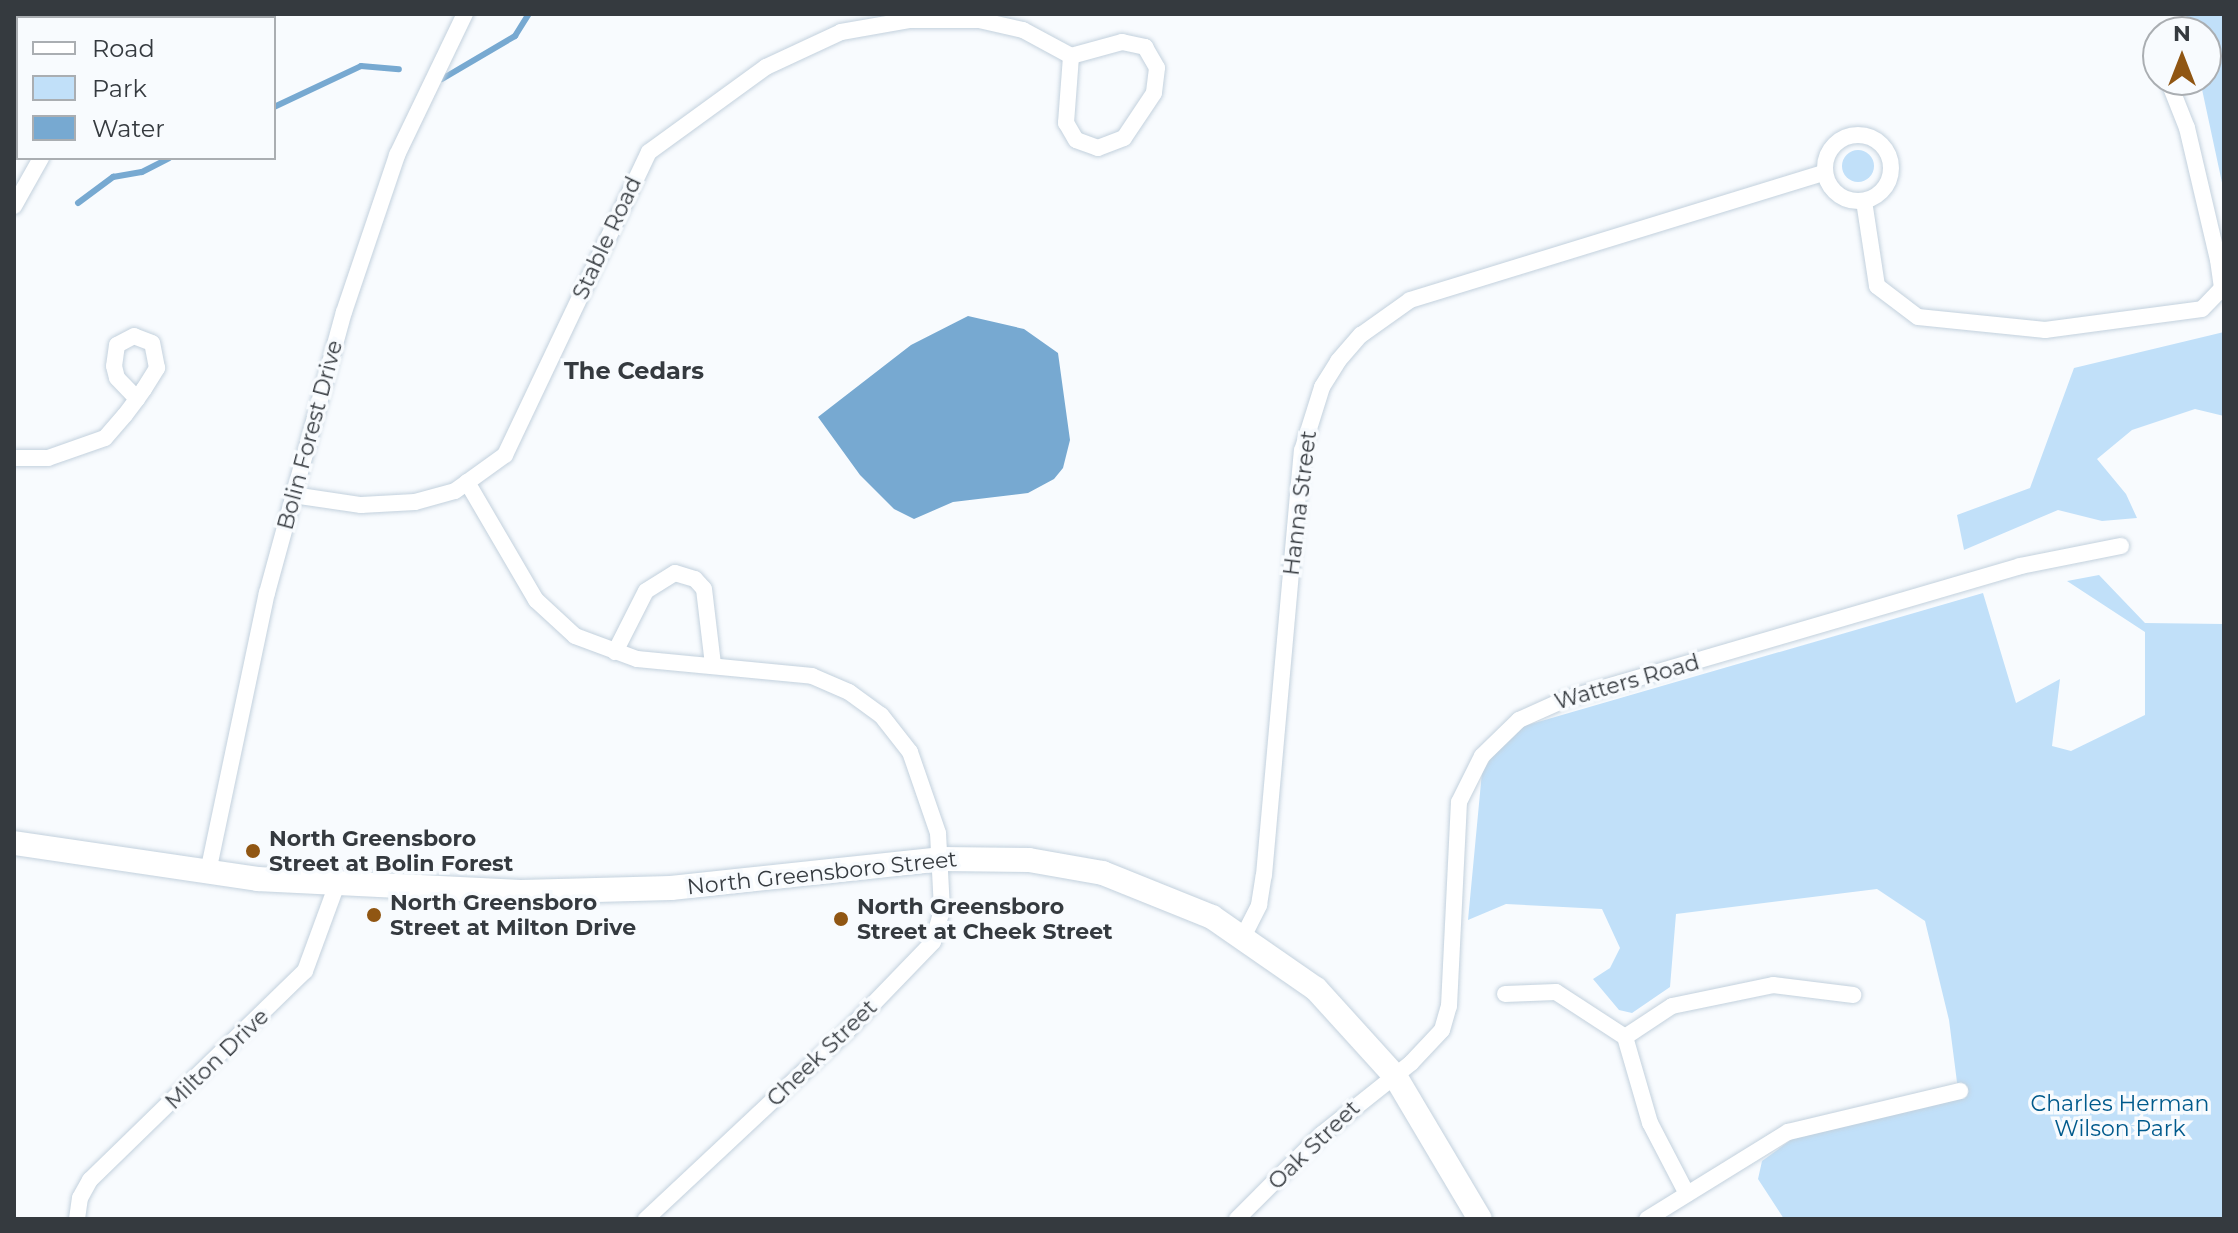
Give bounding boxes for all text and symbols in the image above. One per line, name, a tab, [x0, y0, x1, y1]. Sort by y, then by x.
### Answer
legend	[16, 16, 276, 160]
north arrow	[2142, 16, 2222, 96]
text: N	[2173, 20, 2191, 47]
text: Road	[92, 34, 155, 63]
text: Park	[92, 74, 147, 103]
text: Water	[92, 114, 165, 143]
street label: Stable Road	[567, 172, 647, 304]
street label: Bolin Forest Drive	[272, 337, 348, 533]
district label: The Cedars	[564, 357, 704, 385]
street label: Hanna Street	[1278, 429, 1322, 577]
street label: Watters Road	[1552, 649, 1702, 715]
place label: North Greensboro Street at Bolin Forest	[269, 825, 513, 876]
marker: North Greensboro Street at Bolin Forest	[244, 842, 262, 860]
street label: North Greensboro Street	[686, 846, 958, 900]
place label: North Greensboro Street at Milton Drive	[390, 889, 636, 940]
place label: North Greensboro Street at Cheek Street	[857, 893, 1113, 944]
marker: North Greensboro Street at Milton Drive	[365, 906, 383, 924]
marker: North Greensboro Street at Cheek Street	[832, 910, 850, 928]
street label: Cheek Street	[762, 994, 882, 1112]
street label: Milton Drive	[160, 1003, 274, 1115]
park label: Charles Herman Wilson Park	[2031, 1090, 2209, 1142]
street label: Oak Street	[1263, 1095, 1365, 1195]

